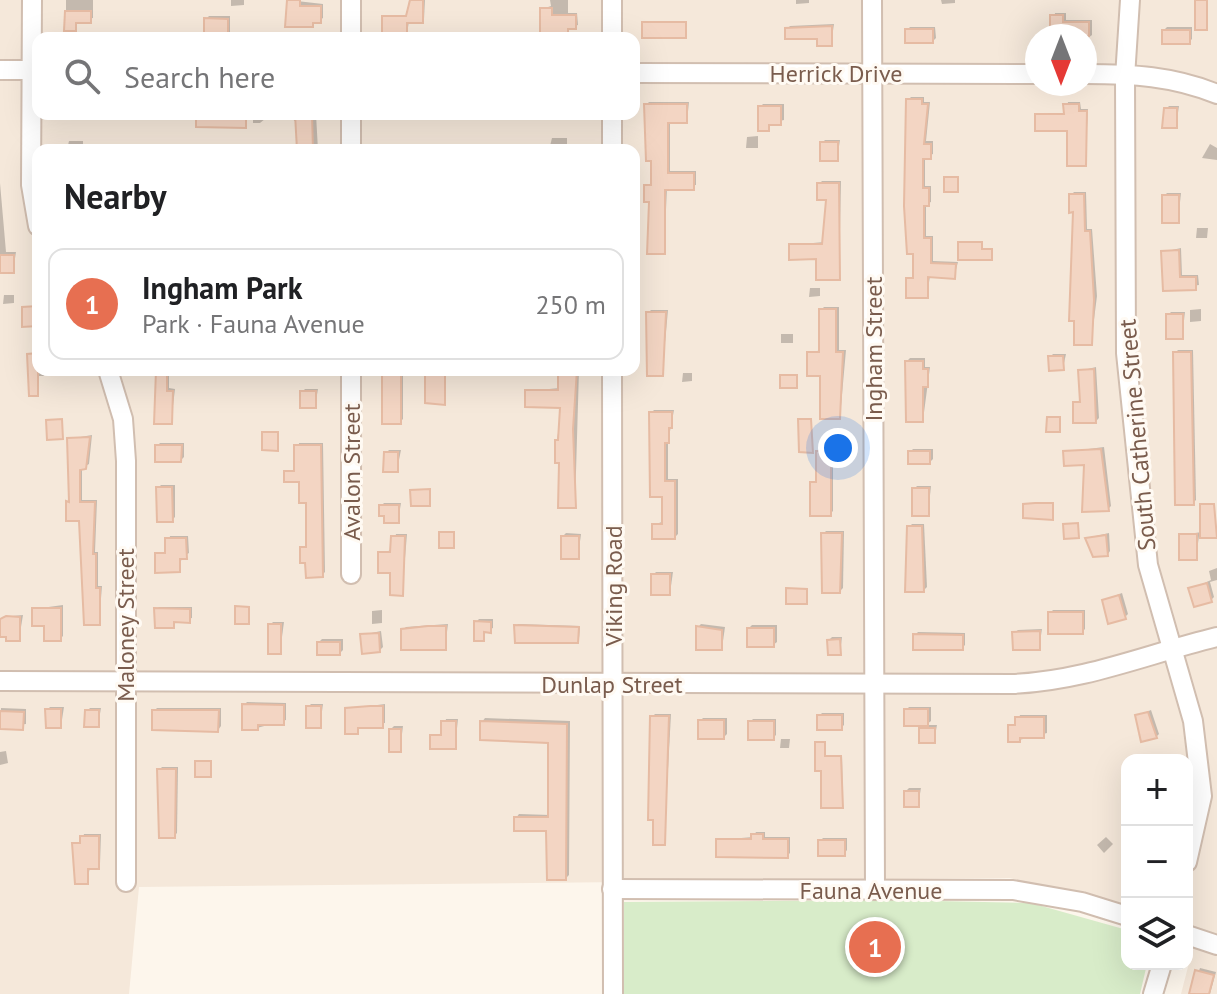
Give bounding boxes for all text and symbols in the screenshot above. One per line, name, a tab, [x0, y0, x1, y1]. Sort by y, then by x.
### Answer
north arrow	[1025, 24, 1097, 96]
search box	[32, 32, 640, 120]
icon: search	[60, 54, 104, 98]
text: Search here	[124, 57, 275, 96]
street label: Herrick Drive	[770, 58, 902, 89]
text: Nearby	[64, 174, 166, 218]
text: Ingham Park	[142, 268, 302, 307]
street label: Ingham Street	[858, 276, 889, 422]
text: 1	[85, 288, 99, 321]
text: 250 m	[535, 288, 606, 321]
text: Park · Fauna Avenue	[142, 307, 365, 340]
street label: South Catherine Street	[1111, 318, 1163, 552]
street label: Avalon Street	[336, 403, 367, 541]
your location	[818, 428, 858, 468]
street label: Viking Road	[598, 525, 629, 648]
street label: Maloney Street	[110, 548, 141, 702]
street label: Dunlap Street	[541, 669, 683, 700]
map controls	[1121, 754, 1193, 970]
button: +	[1121, 754, 1193, 826]
button: −	[1121, 826, 1193, 898]
street label: Fauna Avenue	[800, 875, 942, 906]
button: layers	[1121, 898, 1193, 970]
pin: 1	[849, 917, 901, 977]

